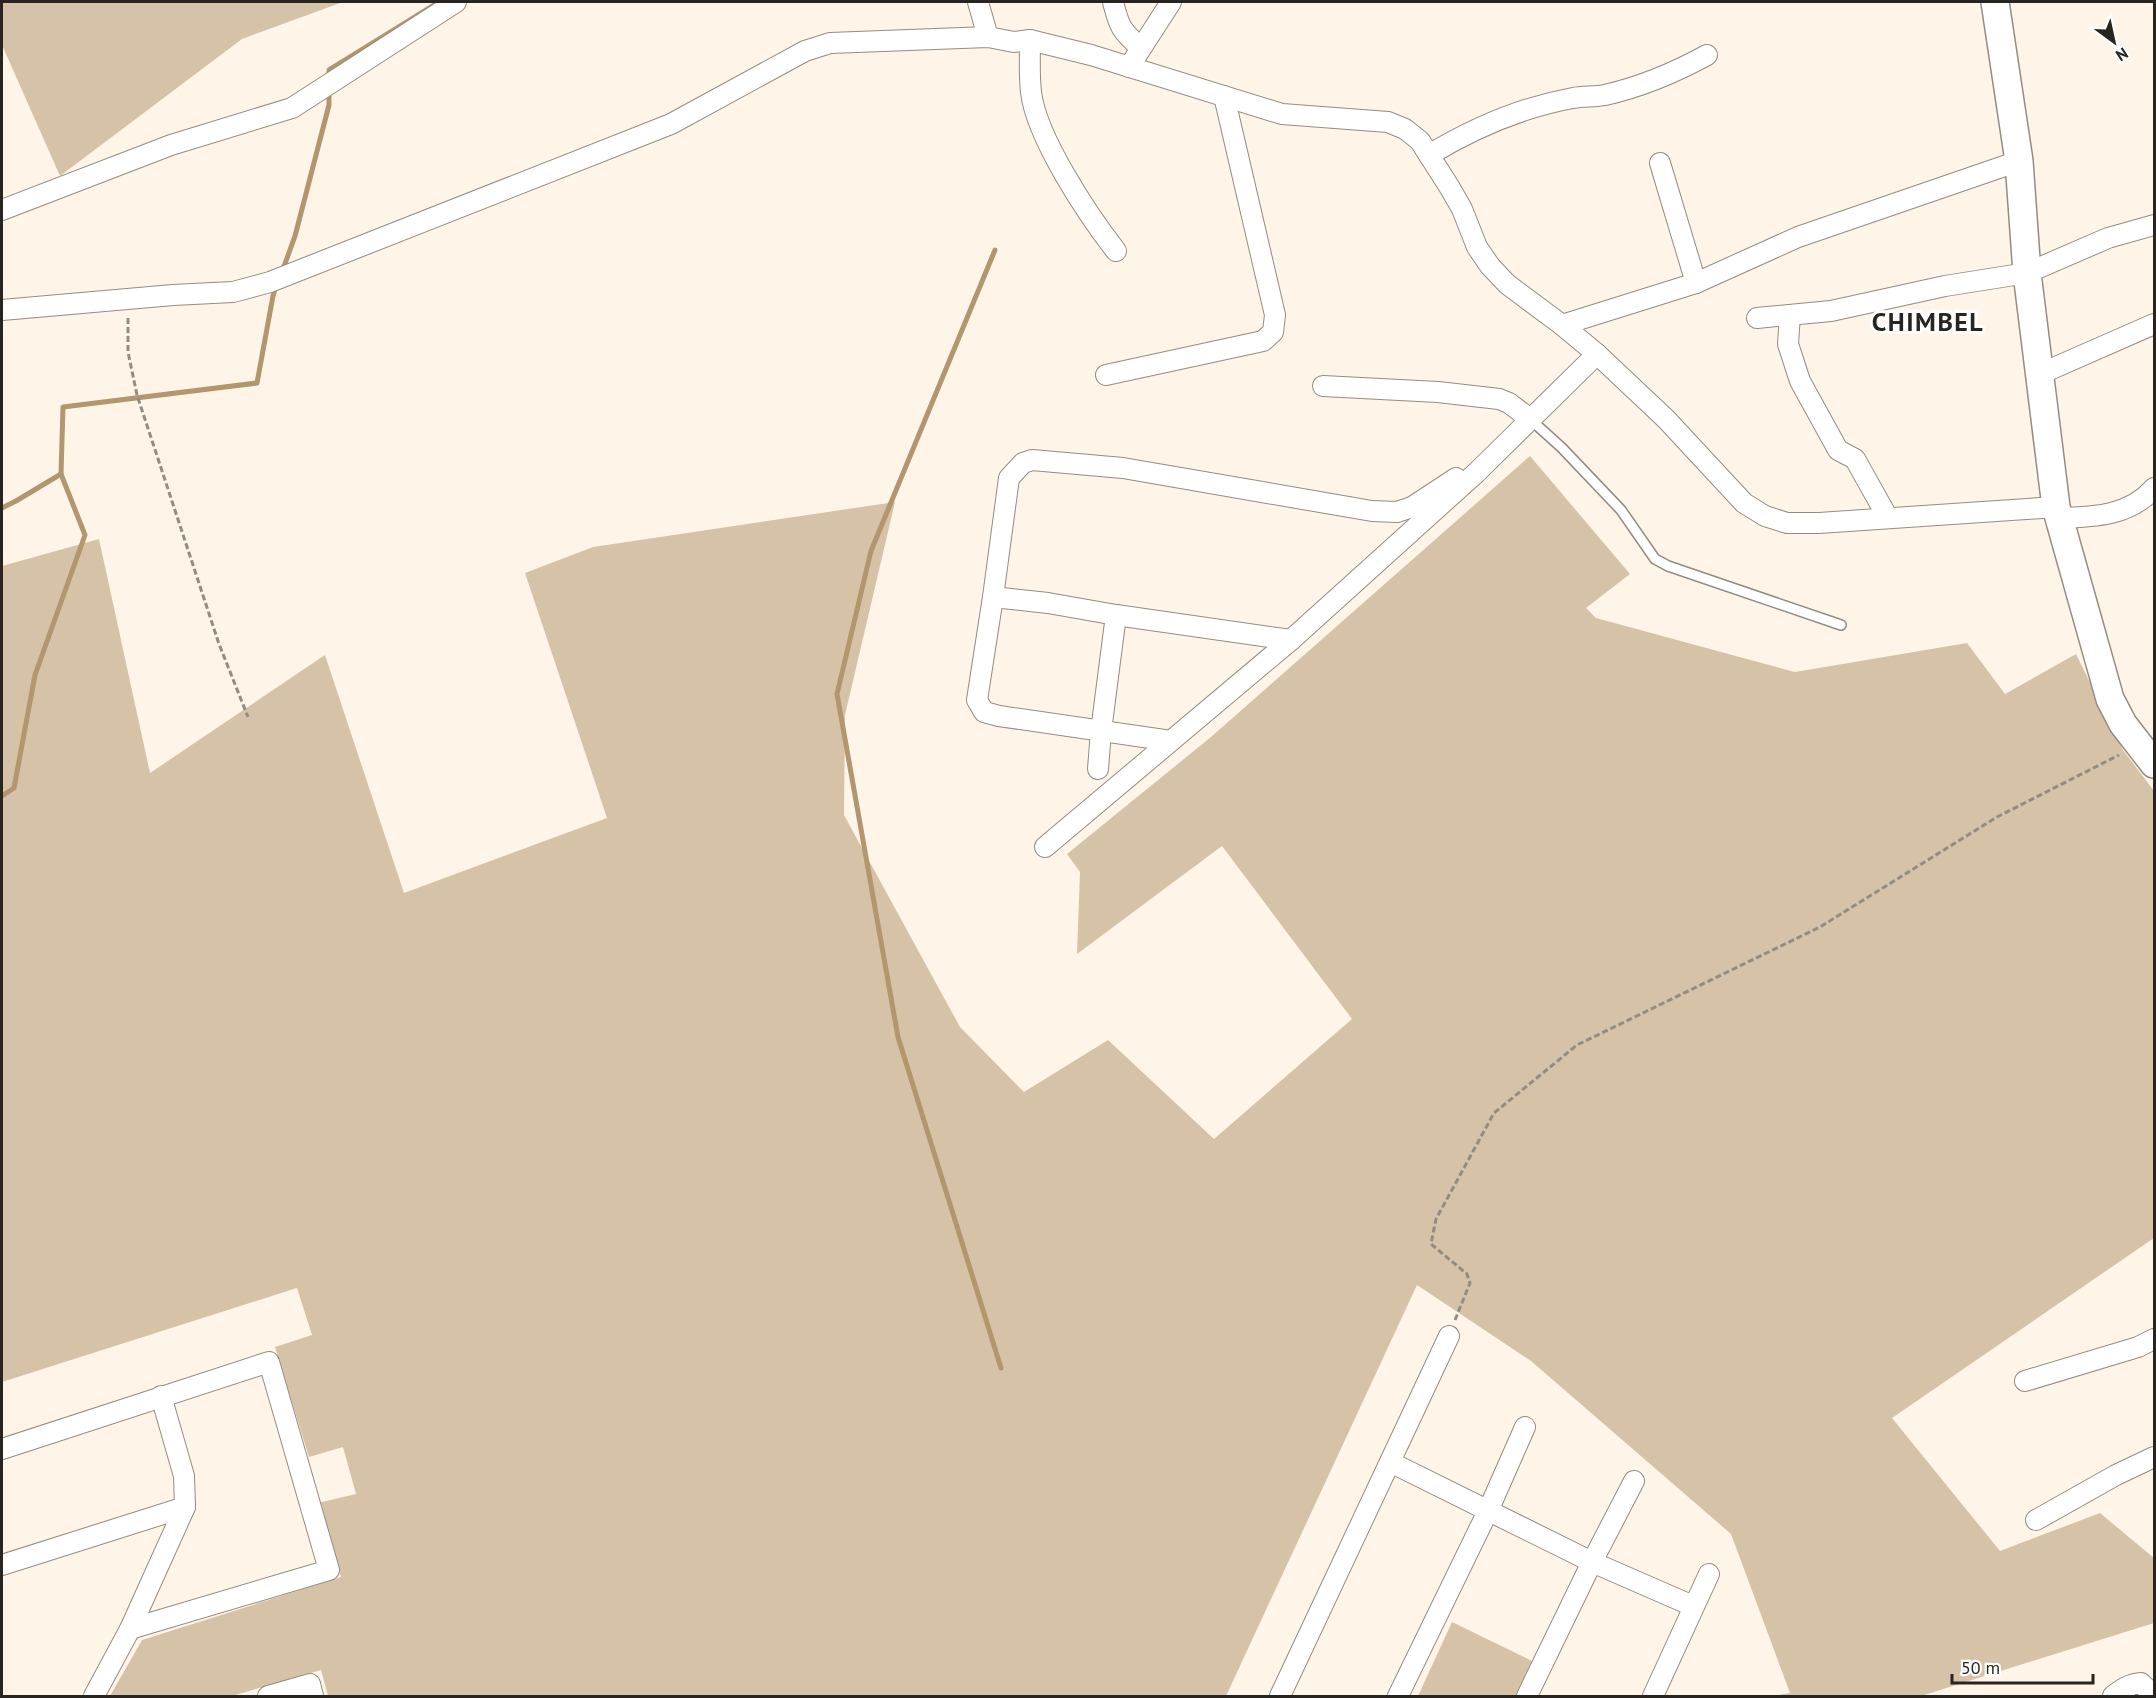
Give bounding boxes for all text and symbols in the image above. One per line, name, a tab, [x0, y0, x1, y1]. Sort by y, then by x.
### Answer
north arrow	[2084, 12, 2144, 72]
text: N	[2112, 43, 2132, 66]
district label: CHIMBEL	[1872, 305, 1984, 338]
scale bar	[1952, 1647, 2093, 1685]
text: 50 m	[1961, 1656, 2000, 1679]

